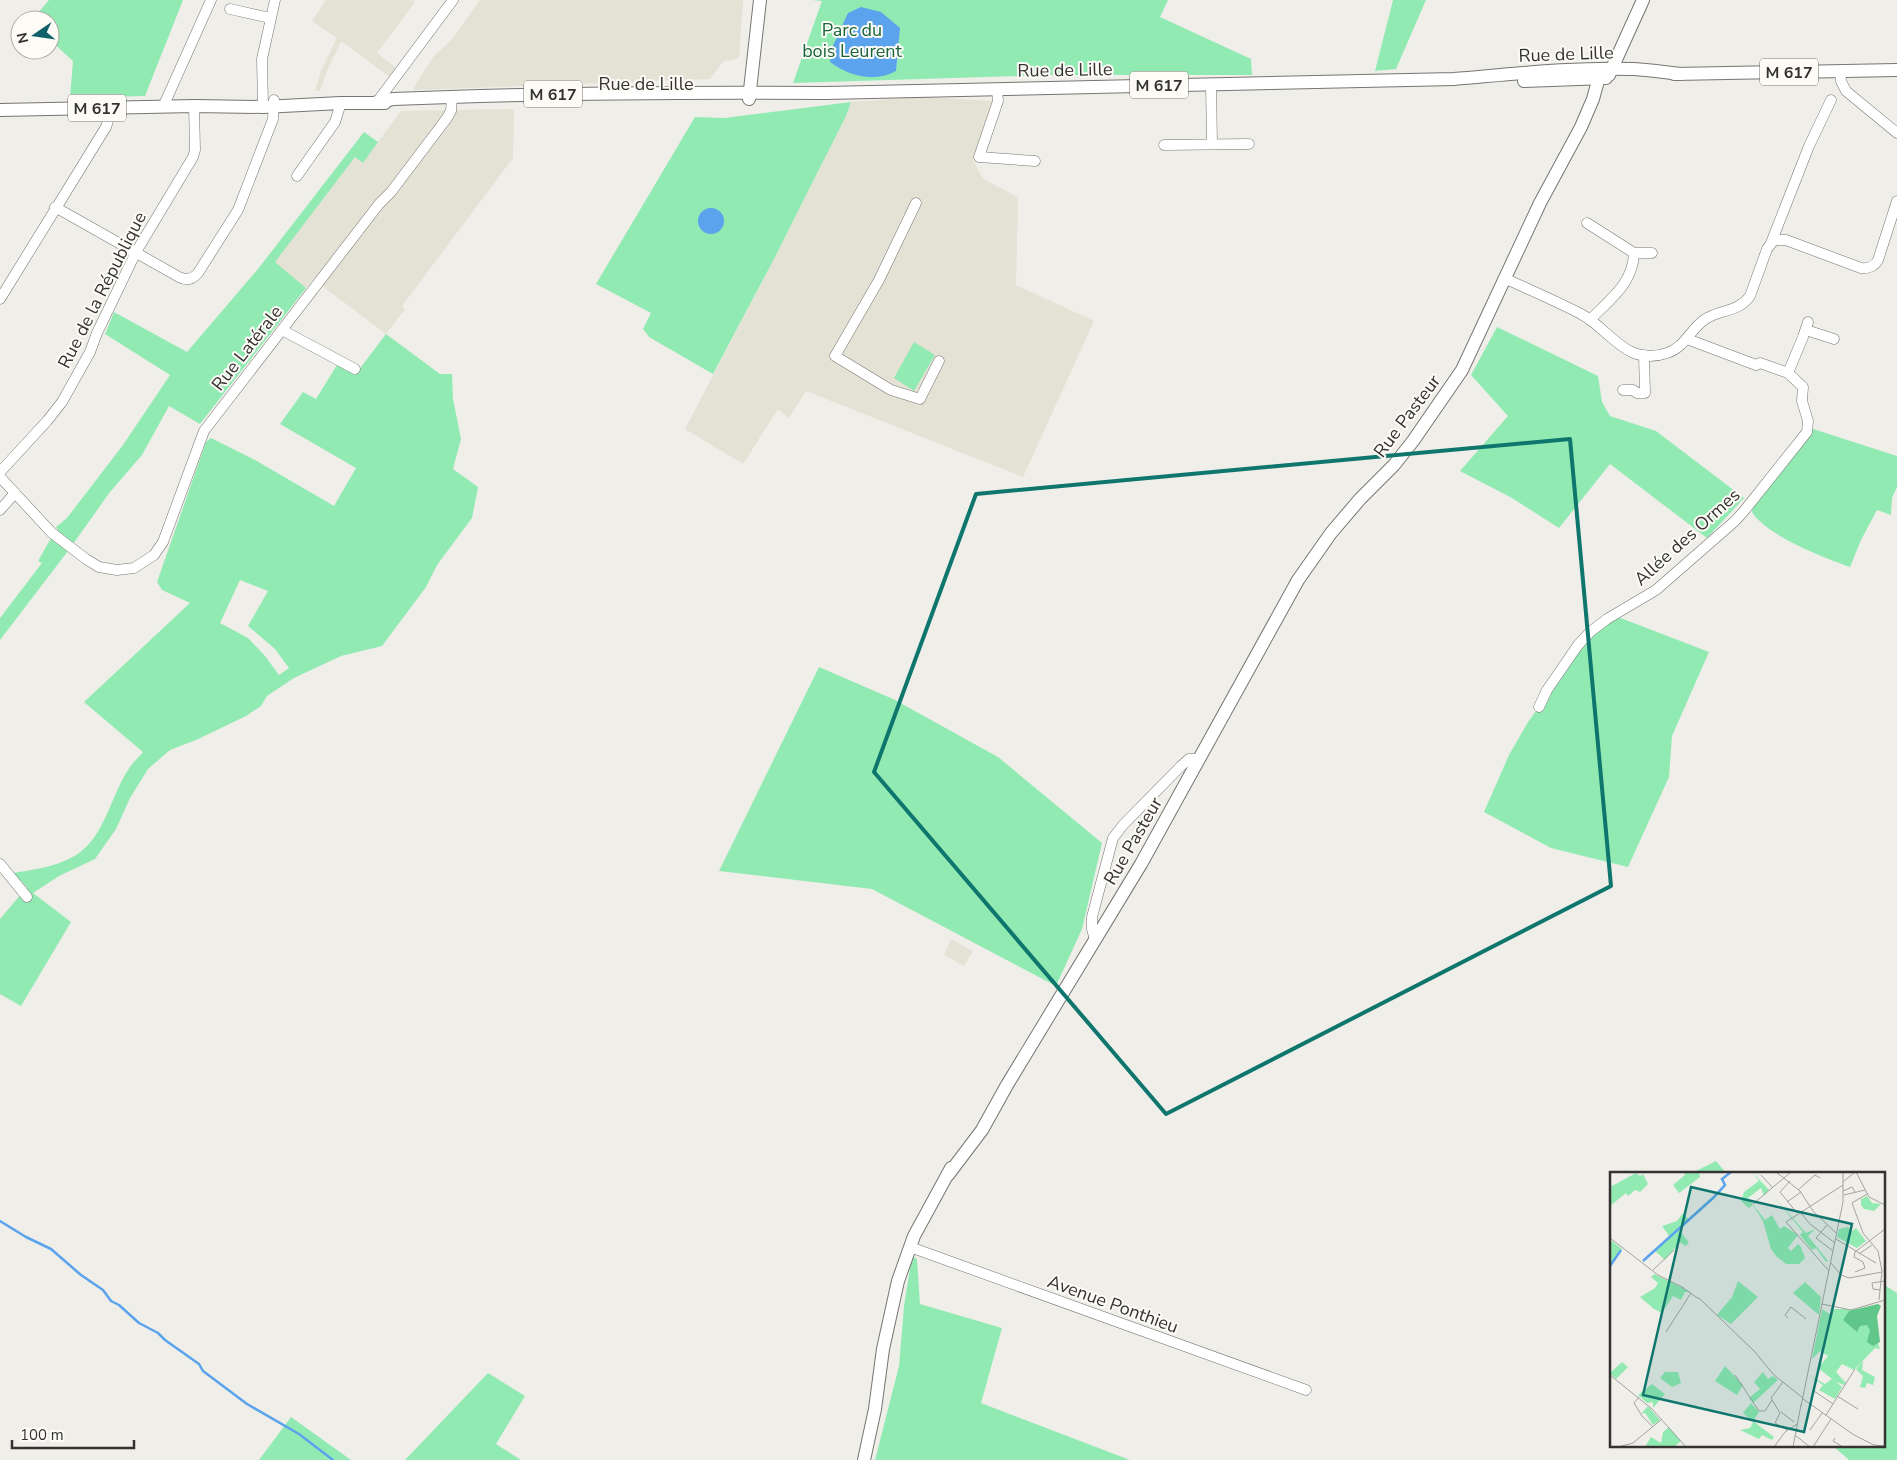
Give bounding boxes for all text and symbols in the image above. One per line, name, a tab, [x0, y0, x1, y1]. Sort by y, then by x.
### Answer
north arrow	[10, 10, 60, 60]
park label: Parc du bois Leurent	[802, 18, 903, 63]
text: N	[12, 31, 33, 45]
street label: Rue de Lille	[1518, 40, 1614, 68]
street label: Rue de Lille	[1017, 57, 1113, 83]
road number: M 617	[1760, 58, 1818, 86]
street label: Rue de Lille	[598, 72, 694, 96]
road number: M 617	[1130, 72, 1188, 98]
road number: M 617	[524, 80, 582, 108]
road number: M 617	[68, 95, 126, 122]
street label: Rue de la République	[52, 208, 152, 372]
street label: Rue Latérale	[206, 300, 288, 396]
street label: Rue Pasteur	[1368, 369, 1446, 462]
street label: Allée des Ormes	[1629, 483, 1745, 591]
street label: Rue Pasteur	[1098, 792, 1168, 889]
inset map	[1610, 1172, 1884, 1448]
street label: Avenue Ponthieu	[1044, 1269, 1182, 1339]
scale bar	[12, 1418, 135, 1450]
text: 100 m	[20, 1425, 64, 1445]

